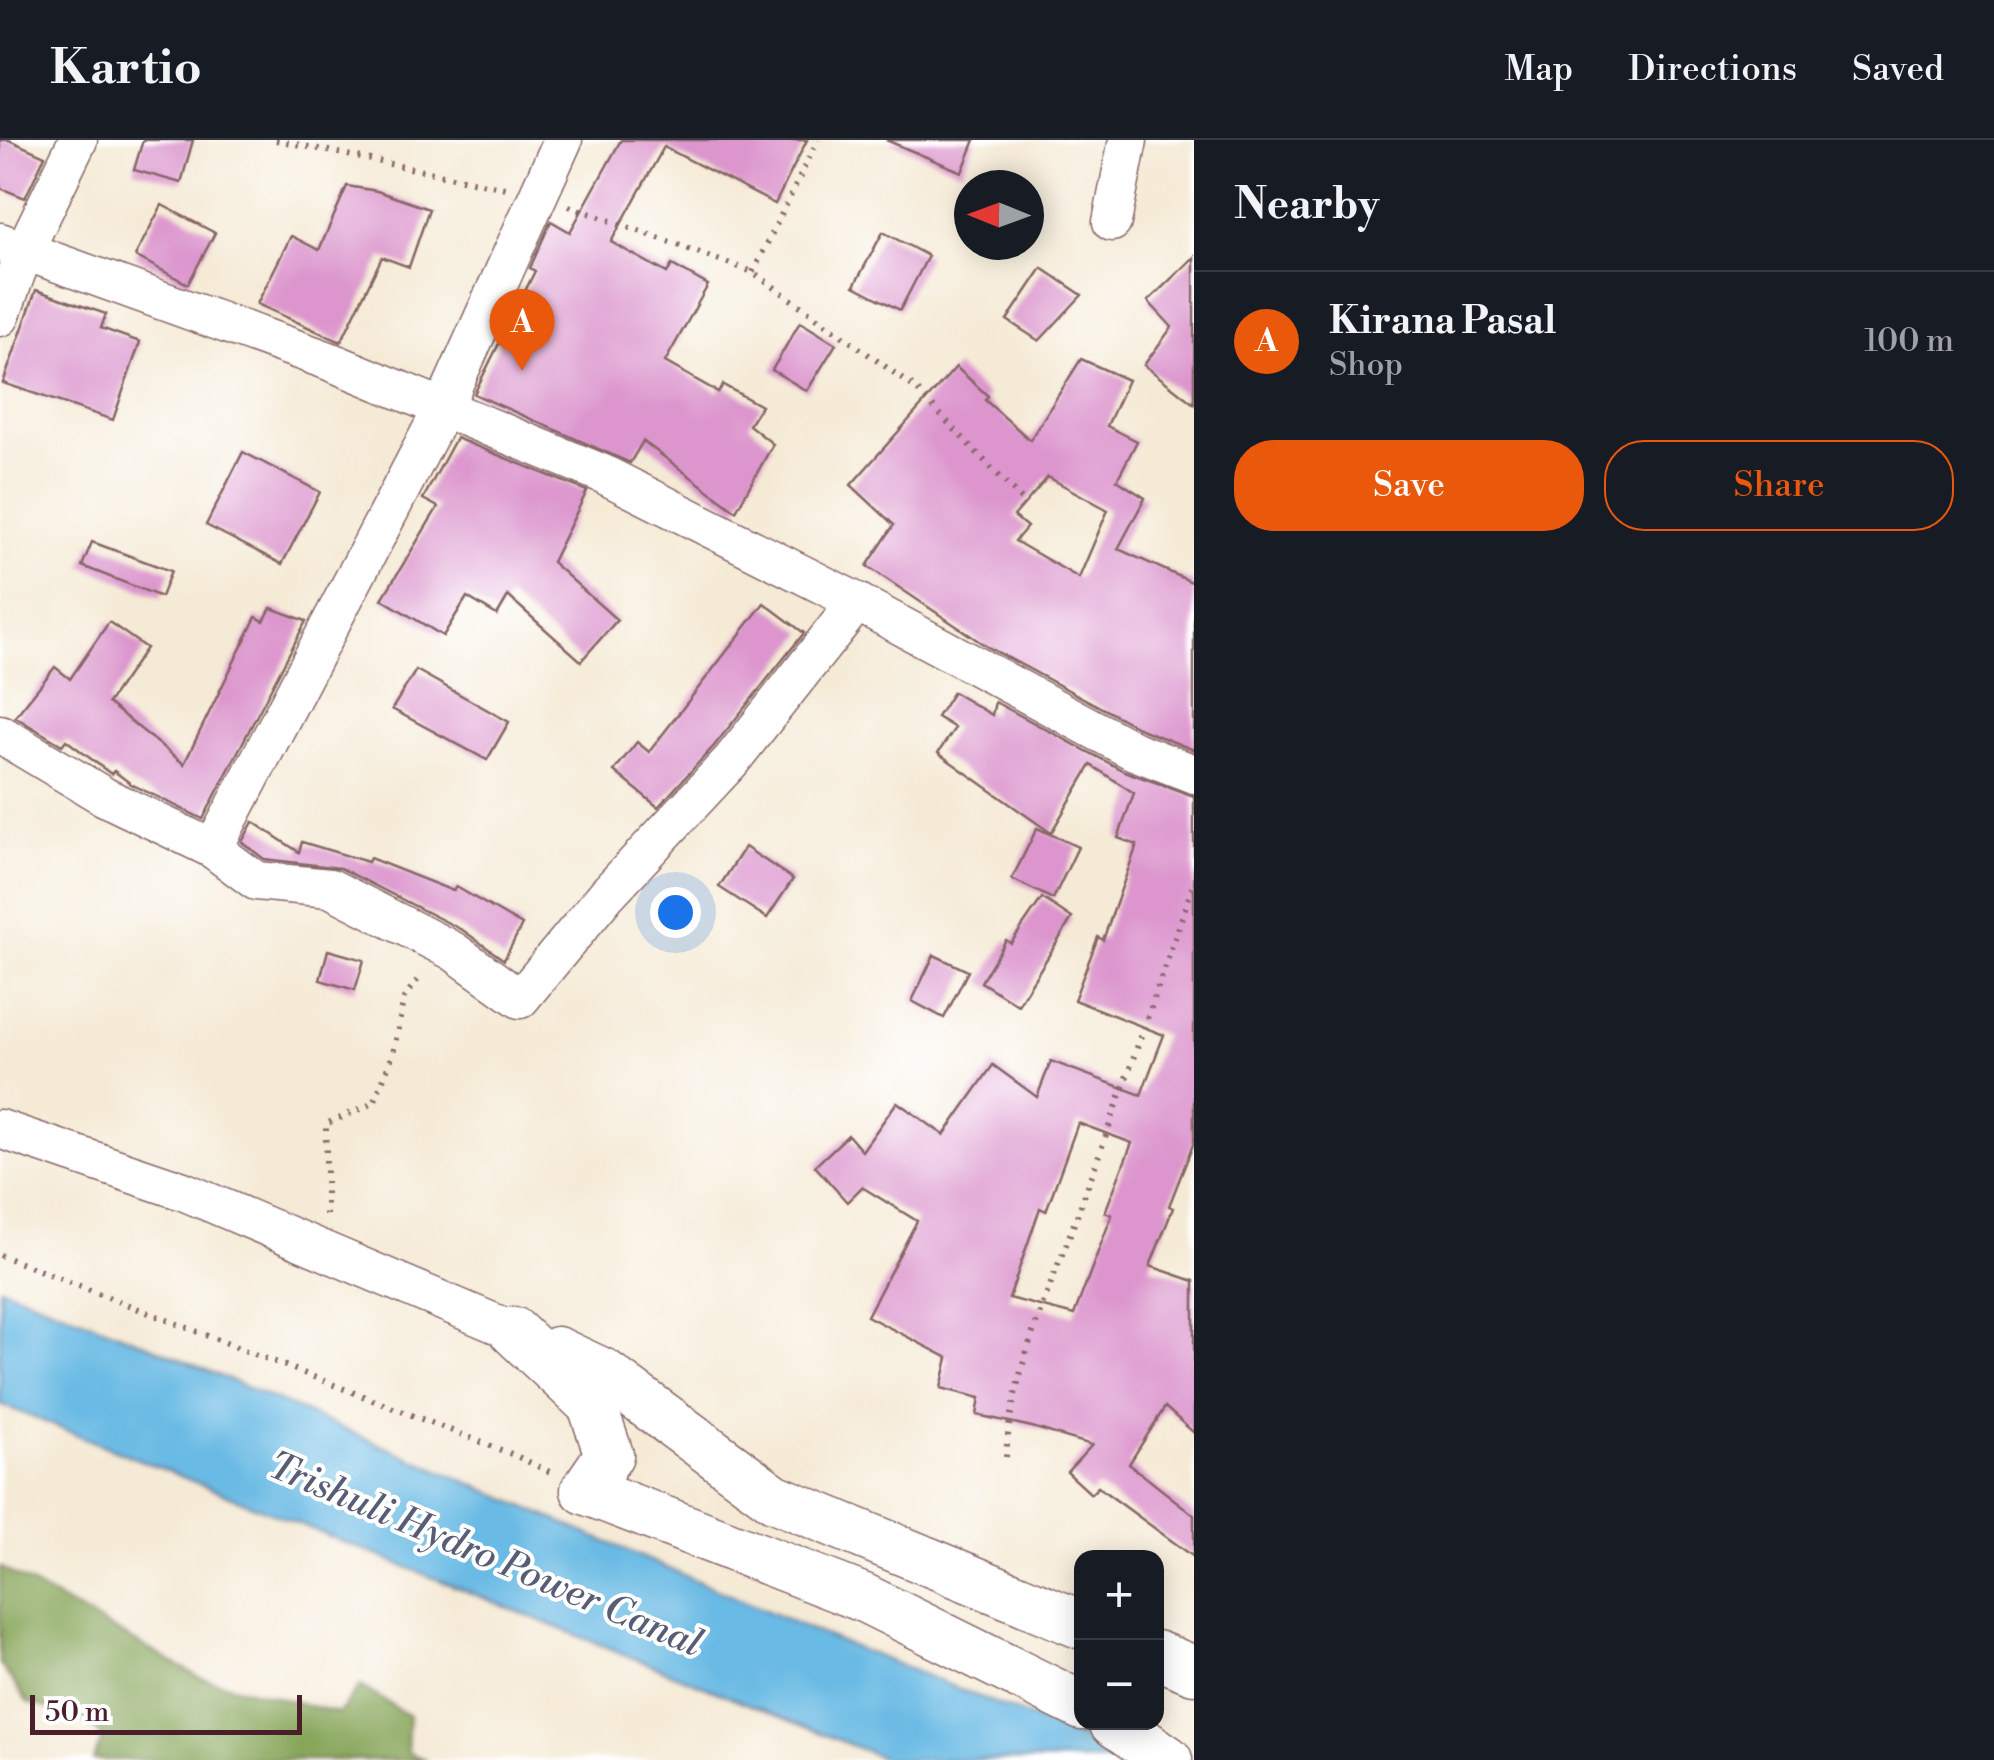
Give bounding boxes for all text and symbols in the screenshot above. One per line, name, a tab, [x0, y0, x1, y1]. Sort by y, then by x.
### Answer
text: Kartio	[50, 39, 202, 99]
text: Map	[1504, 48, 1573, 91]
text: Directions	[1628, 48, 1797, 91]
text: Saved	[1852, 48, 1944, 91]
north arrow	[954, 170, 1044, 260]
text: Nearby	[1234, 179, 1379, 232]
pin: A	[490, 288, 554, 371]
text: Kirana Pasal	[1329, 298, 1556, 345]
text: A	[1255, 321, 1278, 361]
text: 100 m	[1864, 321, 1954, 361]
text: Shop	[1329, 345, 1403, 385]
button: Save	[1234, 440, 1584, 531]
button: Share	[1604, 440, 1954, 531]
your location	[650, 887, 701, 938]
water label: Trishuli Hydro Power Canal	[261, 1442, 709, 1668]
map controls	[1074, 1550, 1164, 1730]
button: +	[1074, 1550, 1164, 1640]
button: −	[1074, 1640, 1164, 1730]
scale bar	[30, 1690, 302, 1734]
text: 50 m	[45, 1695, 109, 1730]

